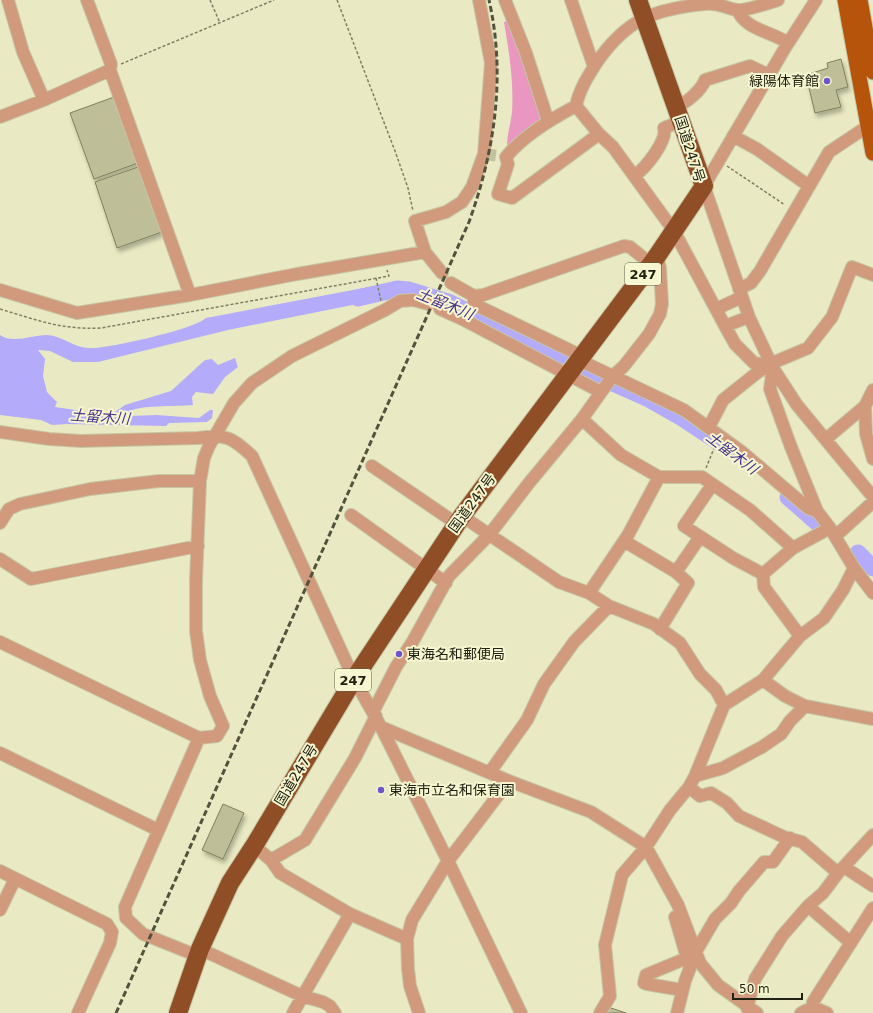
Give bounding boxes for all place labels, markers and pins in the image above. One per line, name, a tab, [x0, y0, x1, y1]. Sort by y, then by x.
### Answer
place label: 緑陽体育館	[749, 73, 819, 89]
marker: 緑陽体育館	[822, 76, 832, 86]
place label: 東海名和郵便局	[407, 646, 505, 662]
marker: 東海名和郵便局	[394, 649, 404, 659]
place label: 東海市立名和保育園	[389, 782, 515, 798]
marker: 東海市立名和保育園	[376, 785, 386, 795]

